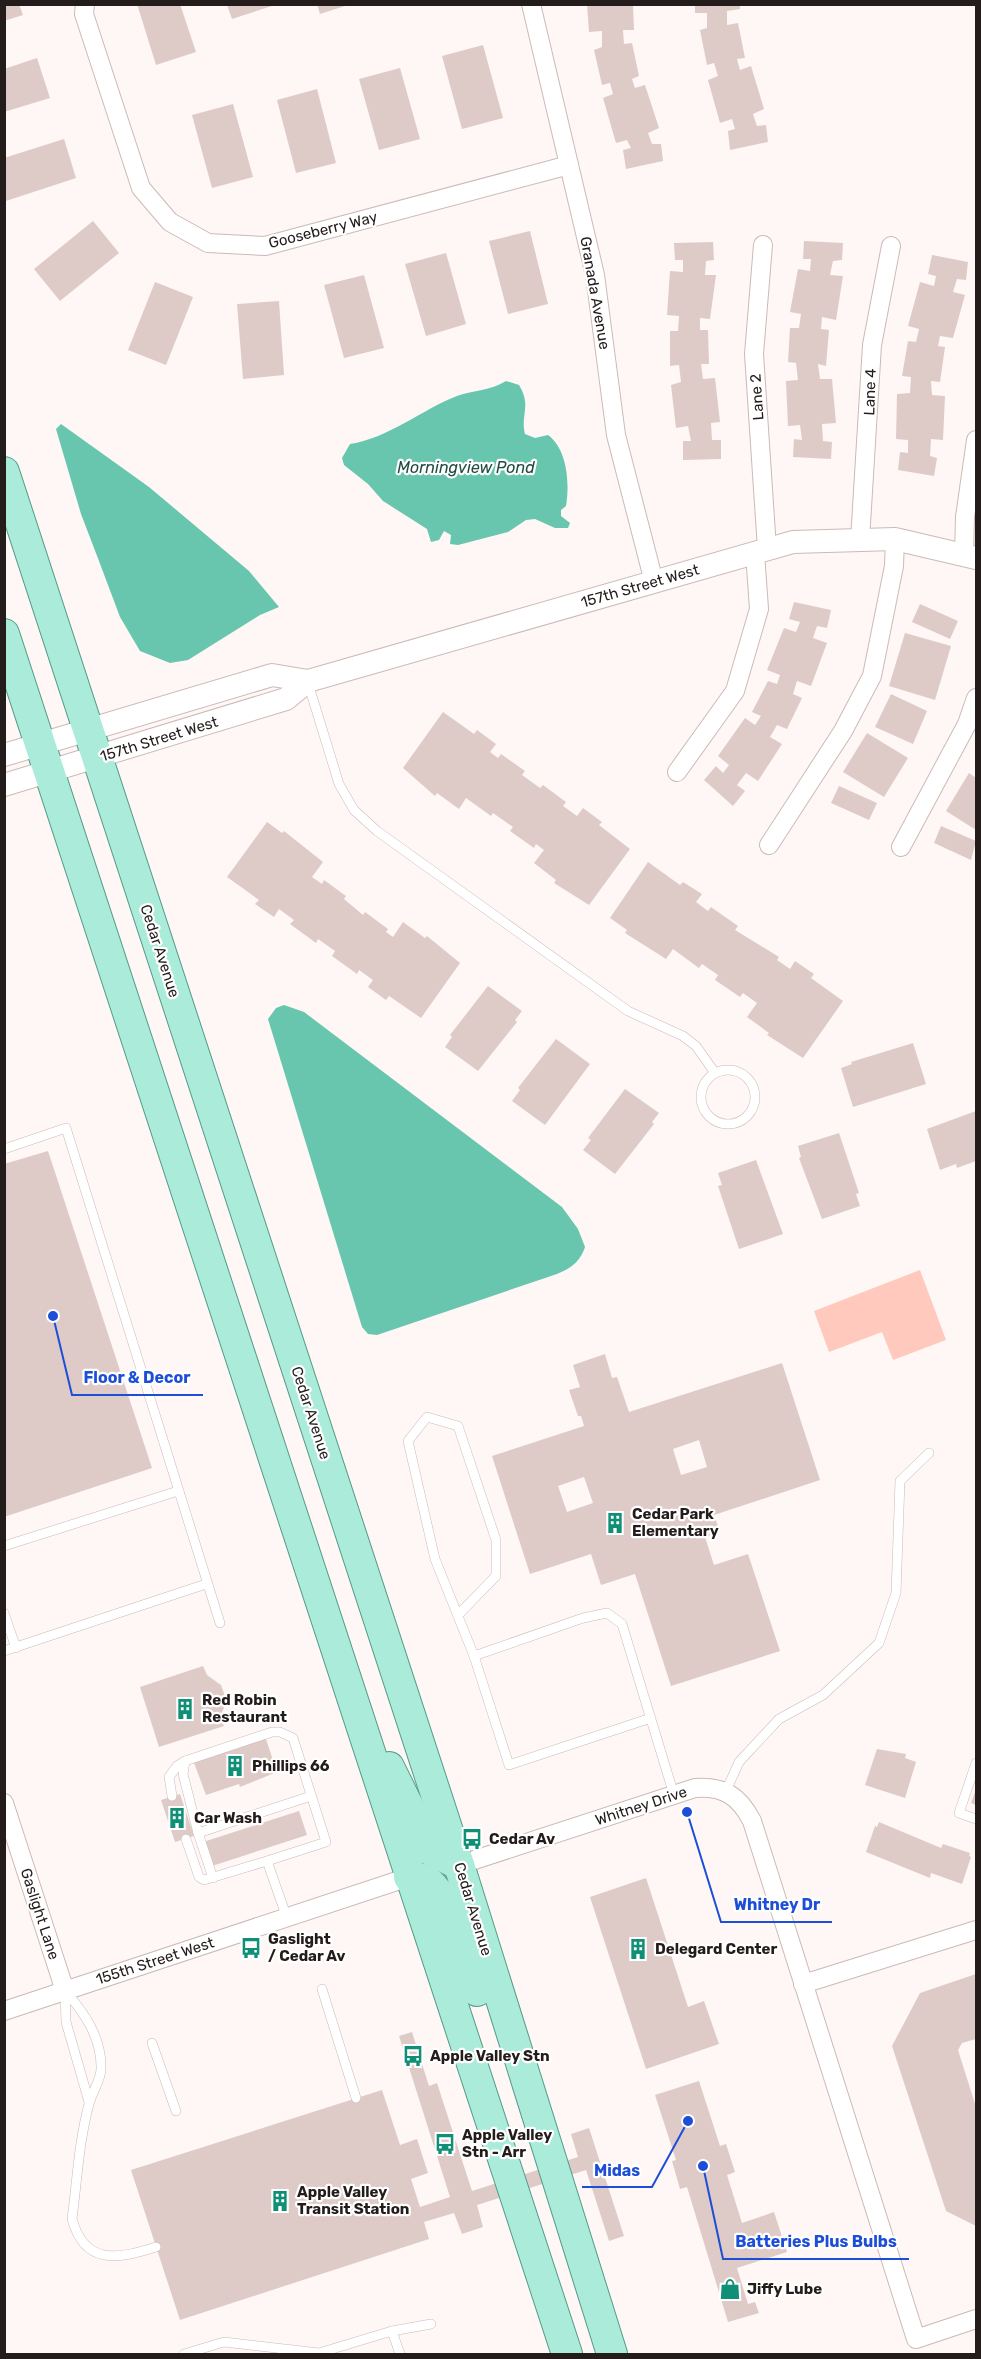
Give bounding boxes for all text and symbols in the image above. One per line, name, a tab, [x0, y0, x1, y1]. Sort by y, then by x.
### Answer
street label: Gooseberry Way	[267, 208, 379, 252]
street label: Granada Avenue	[576, 235, 614, 351]
street label: Lane 4	[860, 368, 880, 416]
street label: Lane 2	[746, 373, 768, 421]
water label: Morningview Pond	[397, 458, 535, 477]
street label: 157th Street West	[579, 560, 701, 611]
street label: 157th Street West	[98, 713, 220, 765]
street label: Cedar Avenue	[136, 902, 184, 1000]
callout: Floor & Decor	[72, 1361, 203, 1395]
street label: Cedar Avenue	[287, 1364, 335, 1462]
text: Floor & Decor	[83, 1368, 191, 1387]
place label: Cedar Park Elementary	[632, 1505, 719, 1540]
building icon: Cedar Park Elementary	[603, 1511, 627, 1535]
place label: Red Robin Restaurant	[202, 1691, 287, 1726]
building icon: Red Robin Restaurant	[173, 1697, 197, 1721]
building icon: Phillips 66	[223, 1754, 247, 1778]
place label: Phillips 66	[252, 1757, 330, 1775]
street label: Whitney Drive	[593, 1783, 689, 1829]
building icon: Car Wash	[165, 1806, 189, 1830]
place label: Car Wash	[194, 1809, 262, 1827]
bus stop icon: Cedar Av	[460, 1827, 484, 1851]
place label: Cedar Av	[489, 1830, 555, 1848]
street label: Cedar Avenue	[450, 1860, 496, 1958]
street label: Gaslight Lane	[17, 1866, 63, 1962]
callout: Whitney Dr	[721, 1888, 832, 1922]
text: Whitney Dr	[734, 1895, 821, 1914]
place label: Gaslight / Cedar Av	[268, 1930, 345, 1965]
street label: 155th Street West	[94, 1933, 217, 1989]
bus stop icon: Gaslight / Cedar Av	[239, 1936, 263, 1960]
building icon: Delegard Center	[626, 1937, 650, 1961]
place label: Delegard Center	[655, 1940, 778, 1958]
bus stop icon: Apple Valley Stn	[401, 2044, 425, 2068]
place label: Apple Valley Stn	[430, 2047, 550, 2065]
place label: Apple Valley Stn - Arr	[462, 2126, 552, 2161]
bus stop icon: Apple Valley Stn - Arr	[433, 2132, 457, 2156]
callout: Midas	[582, 2153, 652, 2187]
text: Midas	[594, 2161, 640, 2180]
place label: Apple Valley Transit Station	[297, 2183, 409, 2218]
building icon: Apple Valley Transit Station	[268, 2189, 292, 2213]
callout: Batteries Plus Bulbs	[723, 2225, 909, 2259]
text: Batteries Plus Bulbs	[735, 2232, 897, 2251]
shop icon: Jiffy Lube	[718, 2277, 742, 2301]
place label: Jiffy Lube	[747, 2280, 822, 2298]

